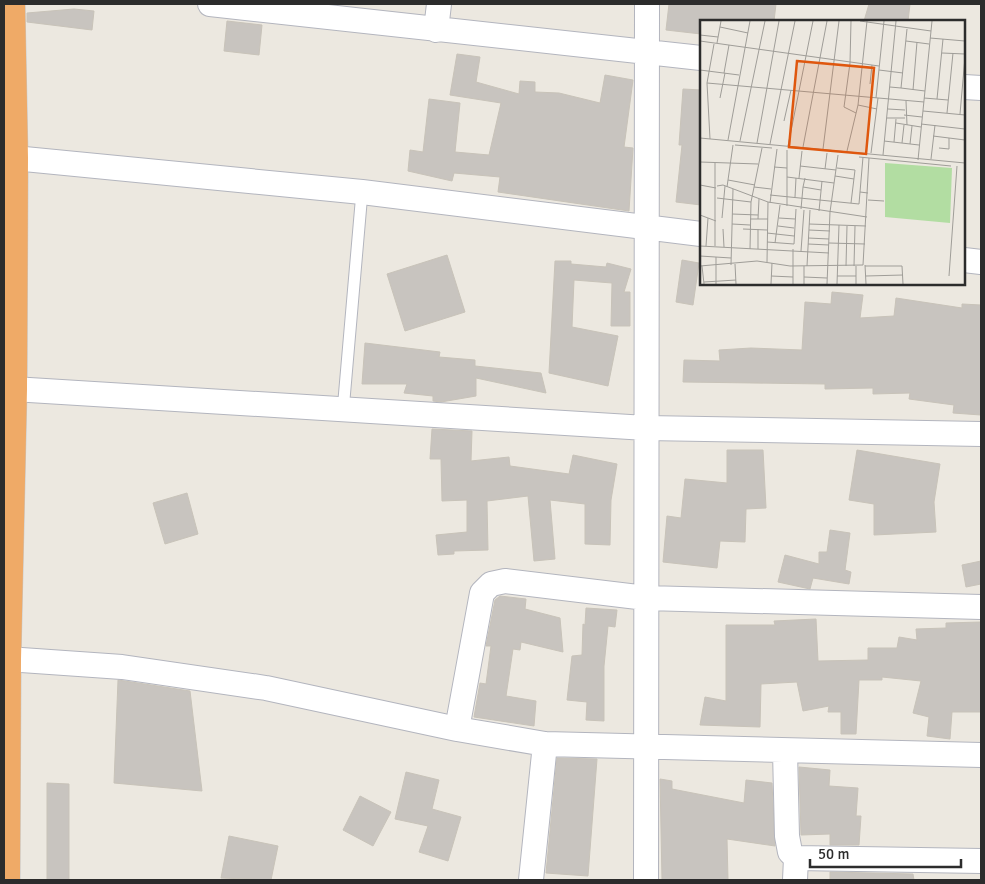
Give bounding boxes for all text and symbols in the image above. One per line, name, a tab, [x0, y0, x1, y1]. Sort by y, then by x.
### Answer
inset map	[700, 20, 965, 285]
scale bar	[810, 836, 961, 868]
text: 50 m	[818, 845, 849, 863]

